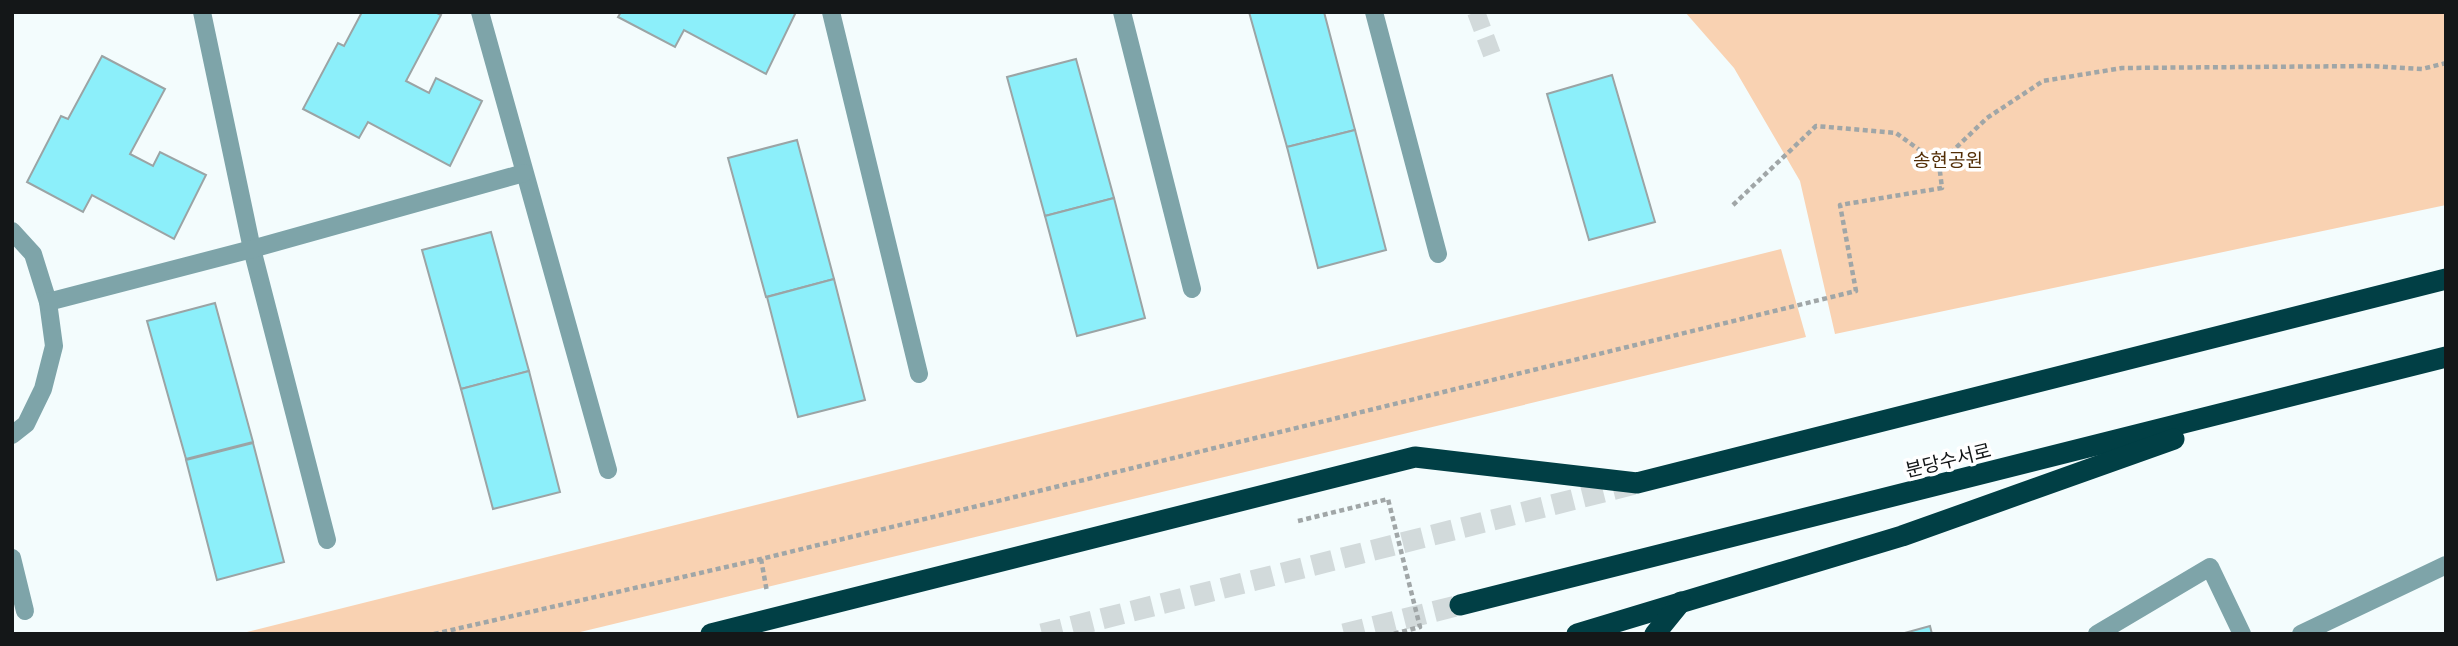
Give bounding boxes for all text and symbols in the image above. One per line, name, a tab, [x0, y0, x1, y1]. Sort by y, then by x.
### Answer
park label: 송현공원	[1913, 148, 1983, 171]
street label: 분당수서로	[1903, 438, 1993, 481]

